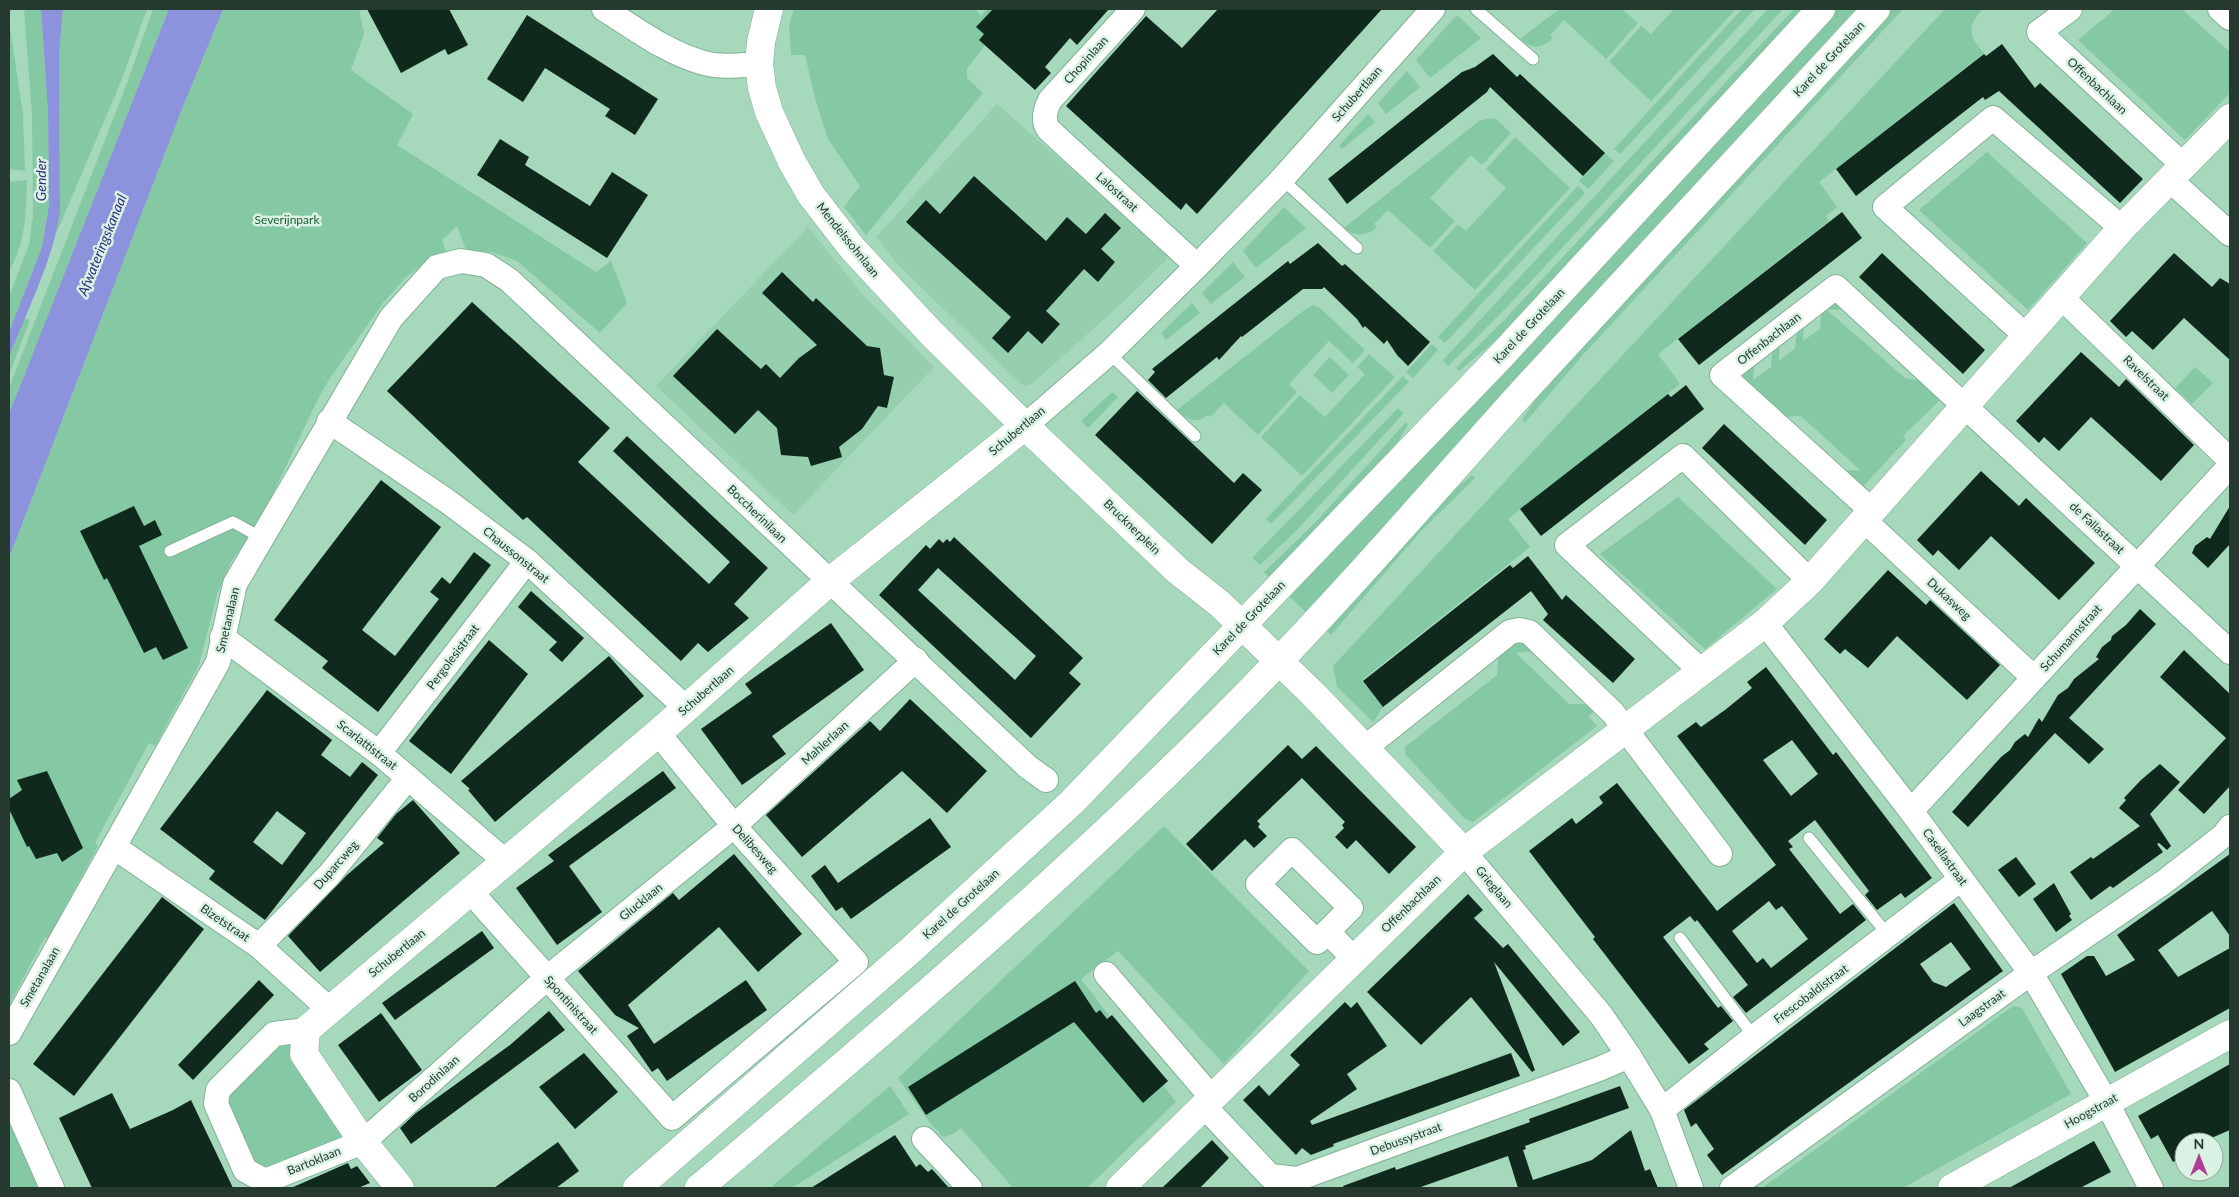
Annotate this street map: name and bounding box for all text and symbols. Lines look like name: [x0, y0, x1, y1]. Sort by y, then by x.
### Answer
street label: Karel de Grotelaan: [1790, 18, 1868, 100]
street label: Chopinlaan: [1060, 33, 1111, 87]
street label: Offenbachlaan: [2064, 54, 2131, 117]
street label: Schubertlaan: [1328, 63, 1385, 125]
water label: Gender: [32, 159, 49, 201]
street label: Lalostraat: [1093, 169, 1142, 215]
water label: Afwateringskanaal: [73, 192, 130, 299]
street label: Mendelssohnlaan: [814, 199, 883, 280]
park label: Severijnpark: [254, 212, 320, 227]
street label: Karel de Grotelaan: [1490, 285, 1568, 367]
street label: Offenbachlaan: [1734, 309, 1804, 368]
street label: Ravelstraat: [2120, 352, 2173, 404]
street label: Schubertlaan: [986, 403, 1048, 458]
street label: Boccherinilaan: [724, 481, 790, 546]
street label: Brucknerplein: [1101, 496, 1164, 558]
street label: de Fallastraat: [2067, 498, 2128, 557]
street label: Chaussonstraat: [480, 523, 553, 586]
street label: Dukasweg: [1924, 574, 1975, 623]
street label: Karel de Grotelaan: [1209, 577, 1288, 658]
street label: Smetanalaan: [213, 586, 242, 654]
street label: Schumannstraat: [2037, 601, 2105, 674]
street label: Pergolesistraat: [423, 621, 482, 692]
street label: Schubertlaan: [675, 662, 737, 719]
street label: Scarlattistraat: [334, 716, 401, 773]
street label: Mahlerlaan: [798, 717, 851, 768]
street label: Delibesweg: [729, 821, 781, 876]
street label: Casellastraat: [1920, 825, 1972, 889]
street label: Duparcweg: [310, 837, 361, 892]
street label: Grieglaan: [1473, 863, 1516, 911]
street label: Karel de Grotelaan: [919, 865, 1002, 942]
street label: Offenbachlaan: [1378, 872, 1444, 936]
street label: Glucklaan: [616, 880, 665, 924]
street label: Bizetstraat: [198, 901, 253, 945]
street label: Schubertlaan: [365, 925, 428, 980]
street label: Smetanalaan: [16, 944, 63, 1009]
street label: Frescobaldistraat: [1770, 960, 1851, 1026]
street label: Spontinistraat: [541, 972, 602, 1037]
street label: Laagstraat: [1955, 985, 2009, 1030]
street label: Borodinlaan: [405, 1052, 462, 1105]
street label: Hoogstraat: [2061, 1089, 2121, 1131]
street label: Debussystraat: [1368, 1118, 1444, 1158]
north arrow: [2174, 1132, 2224, 1182]
text: N: [2194, 1135, 2204, 1152]
street label: Bartoklaan: [285, 1143, 343, 1178]

